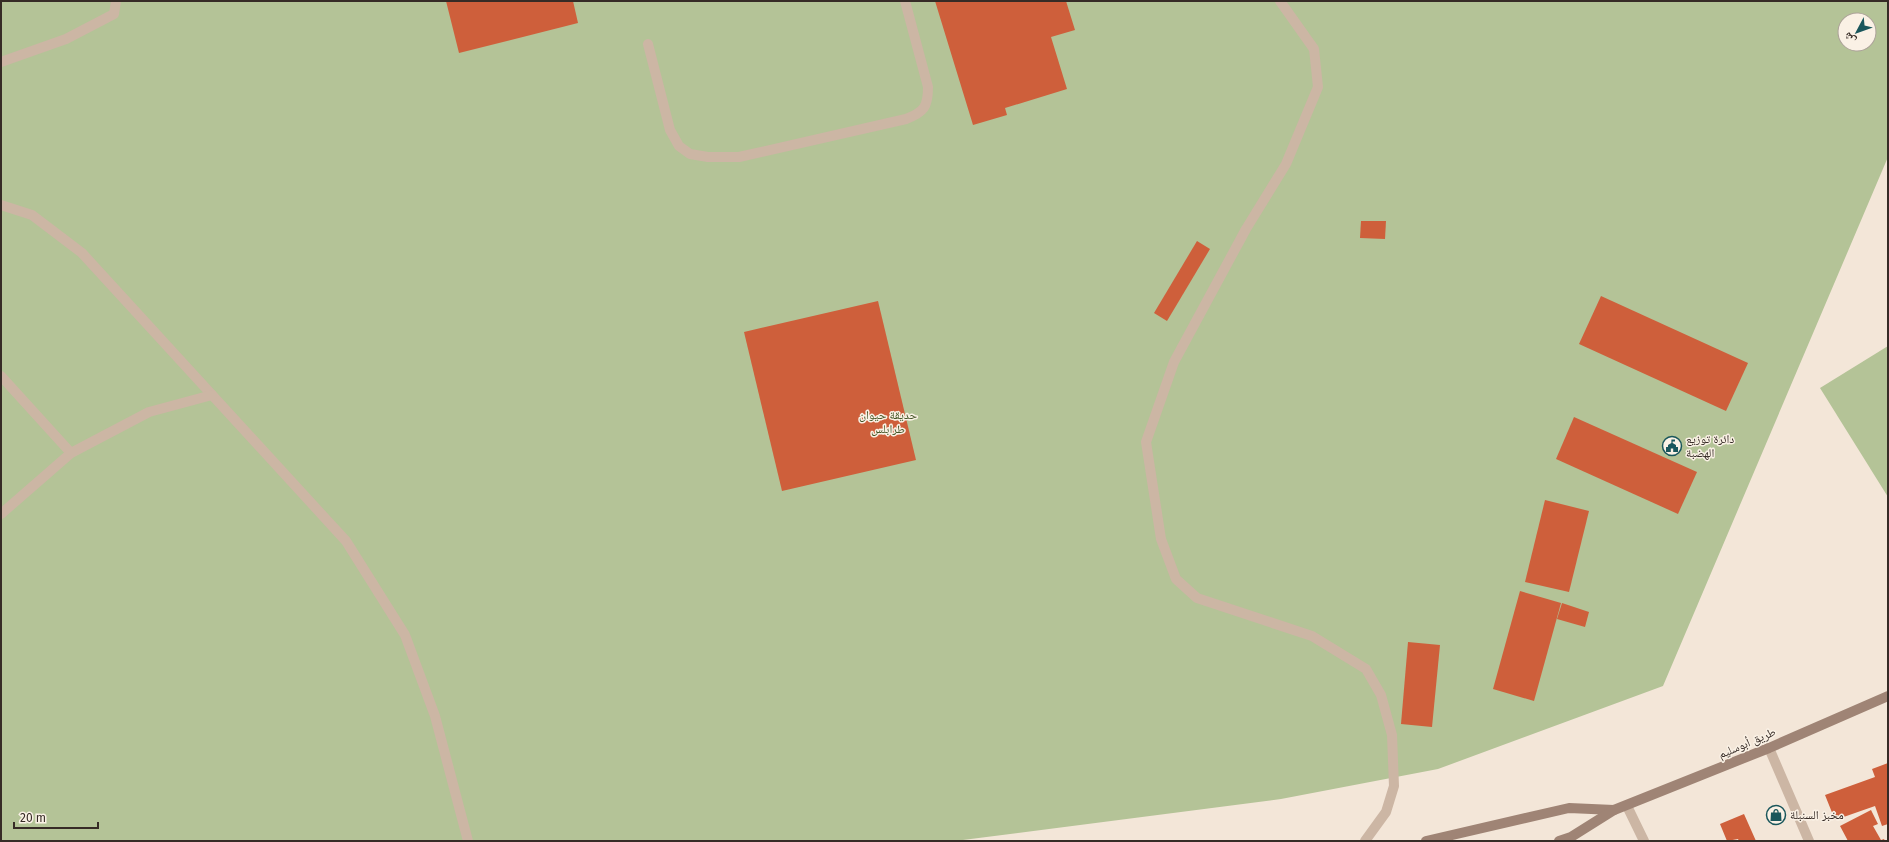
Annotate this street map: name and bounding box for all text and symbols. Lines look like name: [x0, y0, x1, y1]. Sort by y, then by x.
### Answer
north arrow: [1837, 12, 1877, 52]
text: ش: [1841, 29, 1859, 47]
park label: حديقة حيوان طرابلس: [859, 408, 917, 436]
place label: دائرة توزيع الهضبة: [1686, 432, 1734, 460]
public building icon: دائرة توزيع الهضبة: [1661, 435, 1683, 457]
street label: طريق أبوسليم: [1716, 725, 1778, 762]
scale bar: [14, 804, 98, 830]
shop icon: مخبز السنبلة: [1765, 804, 1787, 826]
place label: مخبز السنبلة: [1790, 808, 1844, 822]
text: 20 m: [20, 811, 46, 825]

